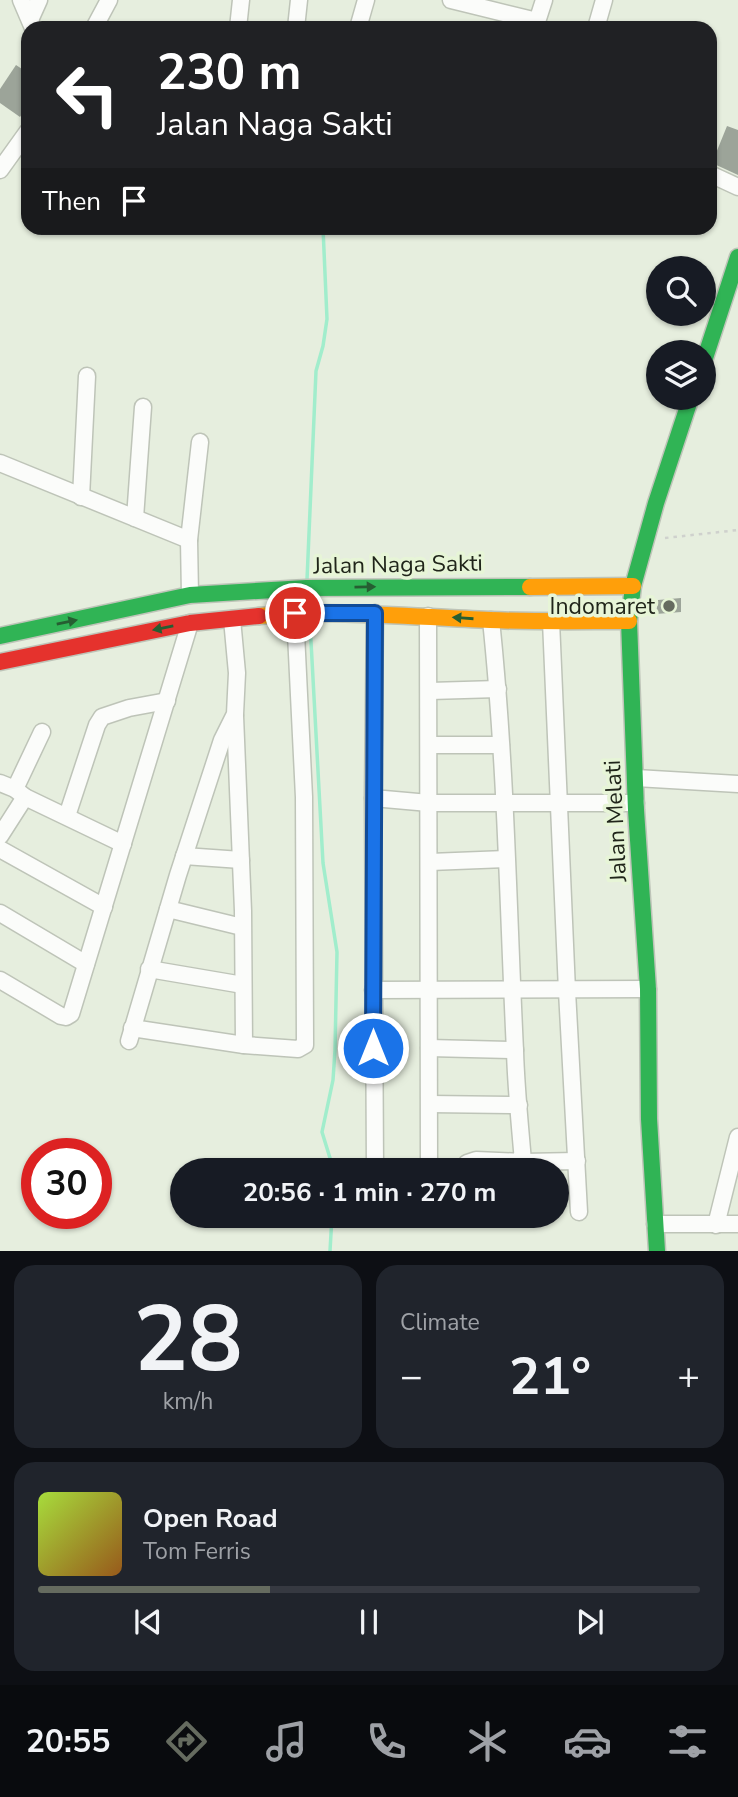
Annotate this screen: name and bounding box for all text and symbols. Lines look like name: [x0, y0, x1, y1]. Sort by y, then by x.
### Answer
text: 230 m: [157, 39, 301, 106]
icon: left: [42, 49, 133, 140]
text: Jalan Naga Sakti: [157, 103, 393, 146]
icon: arrive: [115, 182, 153, 220]
text: Then: [42, 184, 101, 219]
map controls: [646, 256, 716, 410]
button: search: [646, 256, 716, 326]
button: layers: [646, 340, 716, 410]
street label: Jalan Naga Sakti: [312, 548, 483, 581]
one-way arrow: [354, 581, 376, 593]
pin: [265, 583, 325, 643]
place label: Indomaret: [550, 591, 656, 622]
icon: arrive: [276, 594, 314, 632]
marker: Indomaret: [661, 598, 677, 614]
one-way arrow: [452, 612, 474, 623]
one-way arrow: [56, 617, 78, 628]
one-way arrow: [152, 623, 174, 634]
street label: Jalan Melati: [597, 759, 634, 884]
position arrow: [336, 1011, 410, 1085]
speed limit sign: 30: [21, 1138, 112, 1229]
text: 20:56 · 1 min · 270 m: [243, 1175, 496, 1210]
text: 28: [133, 1278, 243, 1402]
text: Climate: [400, 1307, 480, 1338]
text: 21°: [509, 1341, 591, 1412]
text: −: [400, 1351, 423, 1402]
text: +: [677, 1351, 700, 1402]
text: km/h: [163, 1386, 213, 1417]
text: Open Road: [143, 1501, 278, 1536]
text: Tom Ferris: [143, 1536, 251, 1567]
icon: previous: [129, 1603, 167, 1641]
icon: pause: [350, 1603, 388, 1641]
icon: next: [571, 1603, 609, 1641]
icon: directions: [162, 1717, 211, 1766]
icon: music: [262, 1717, 311, 1766]
icon: phone: [362, 1717, 411, 1766]
icon: climate: [463, 1717, 512, 1766]
icon: car: [563, 1717, 612, 1766]
icon: filters: [663, 1717, 712, 1766]
text: 20:55: [26, 1720, 110, 1763]

